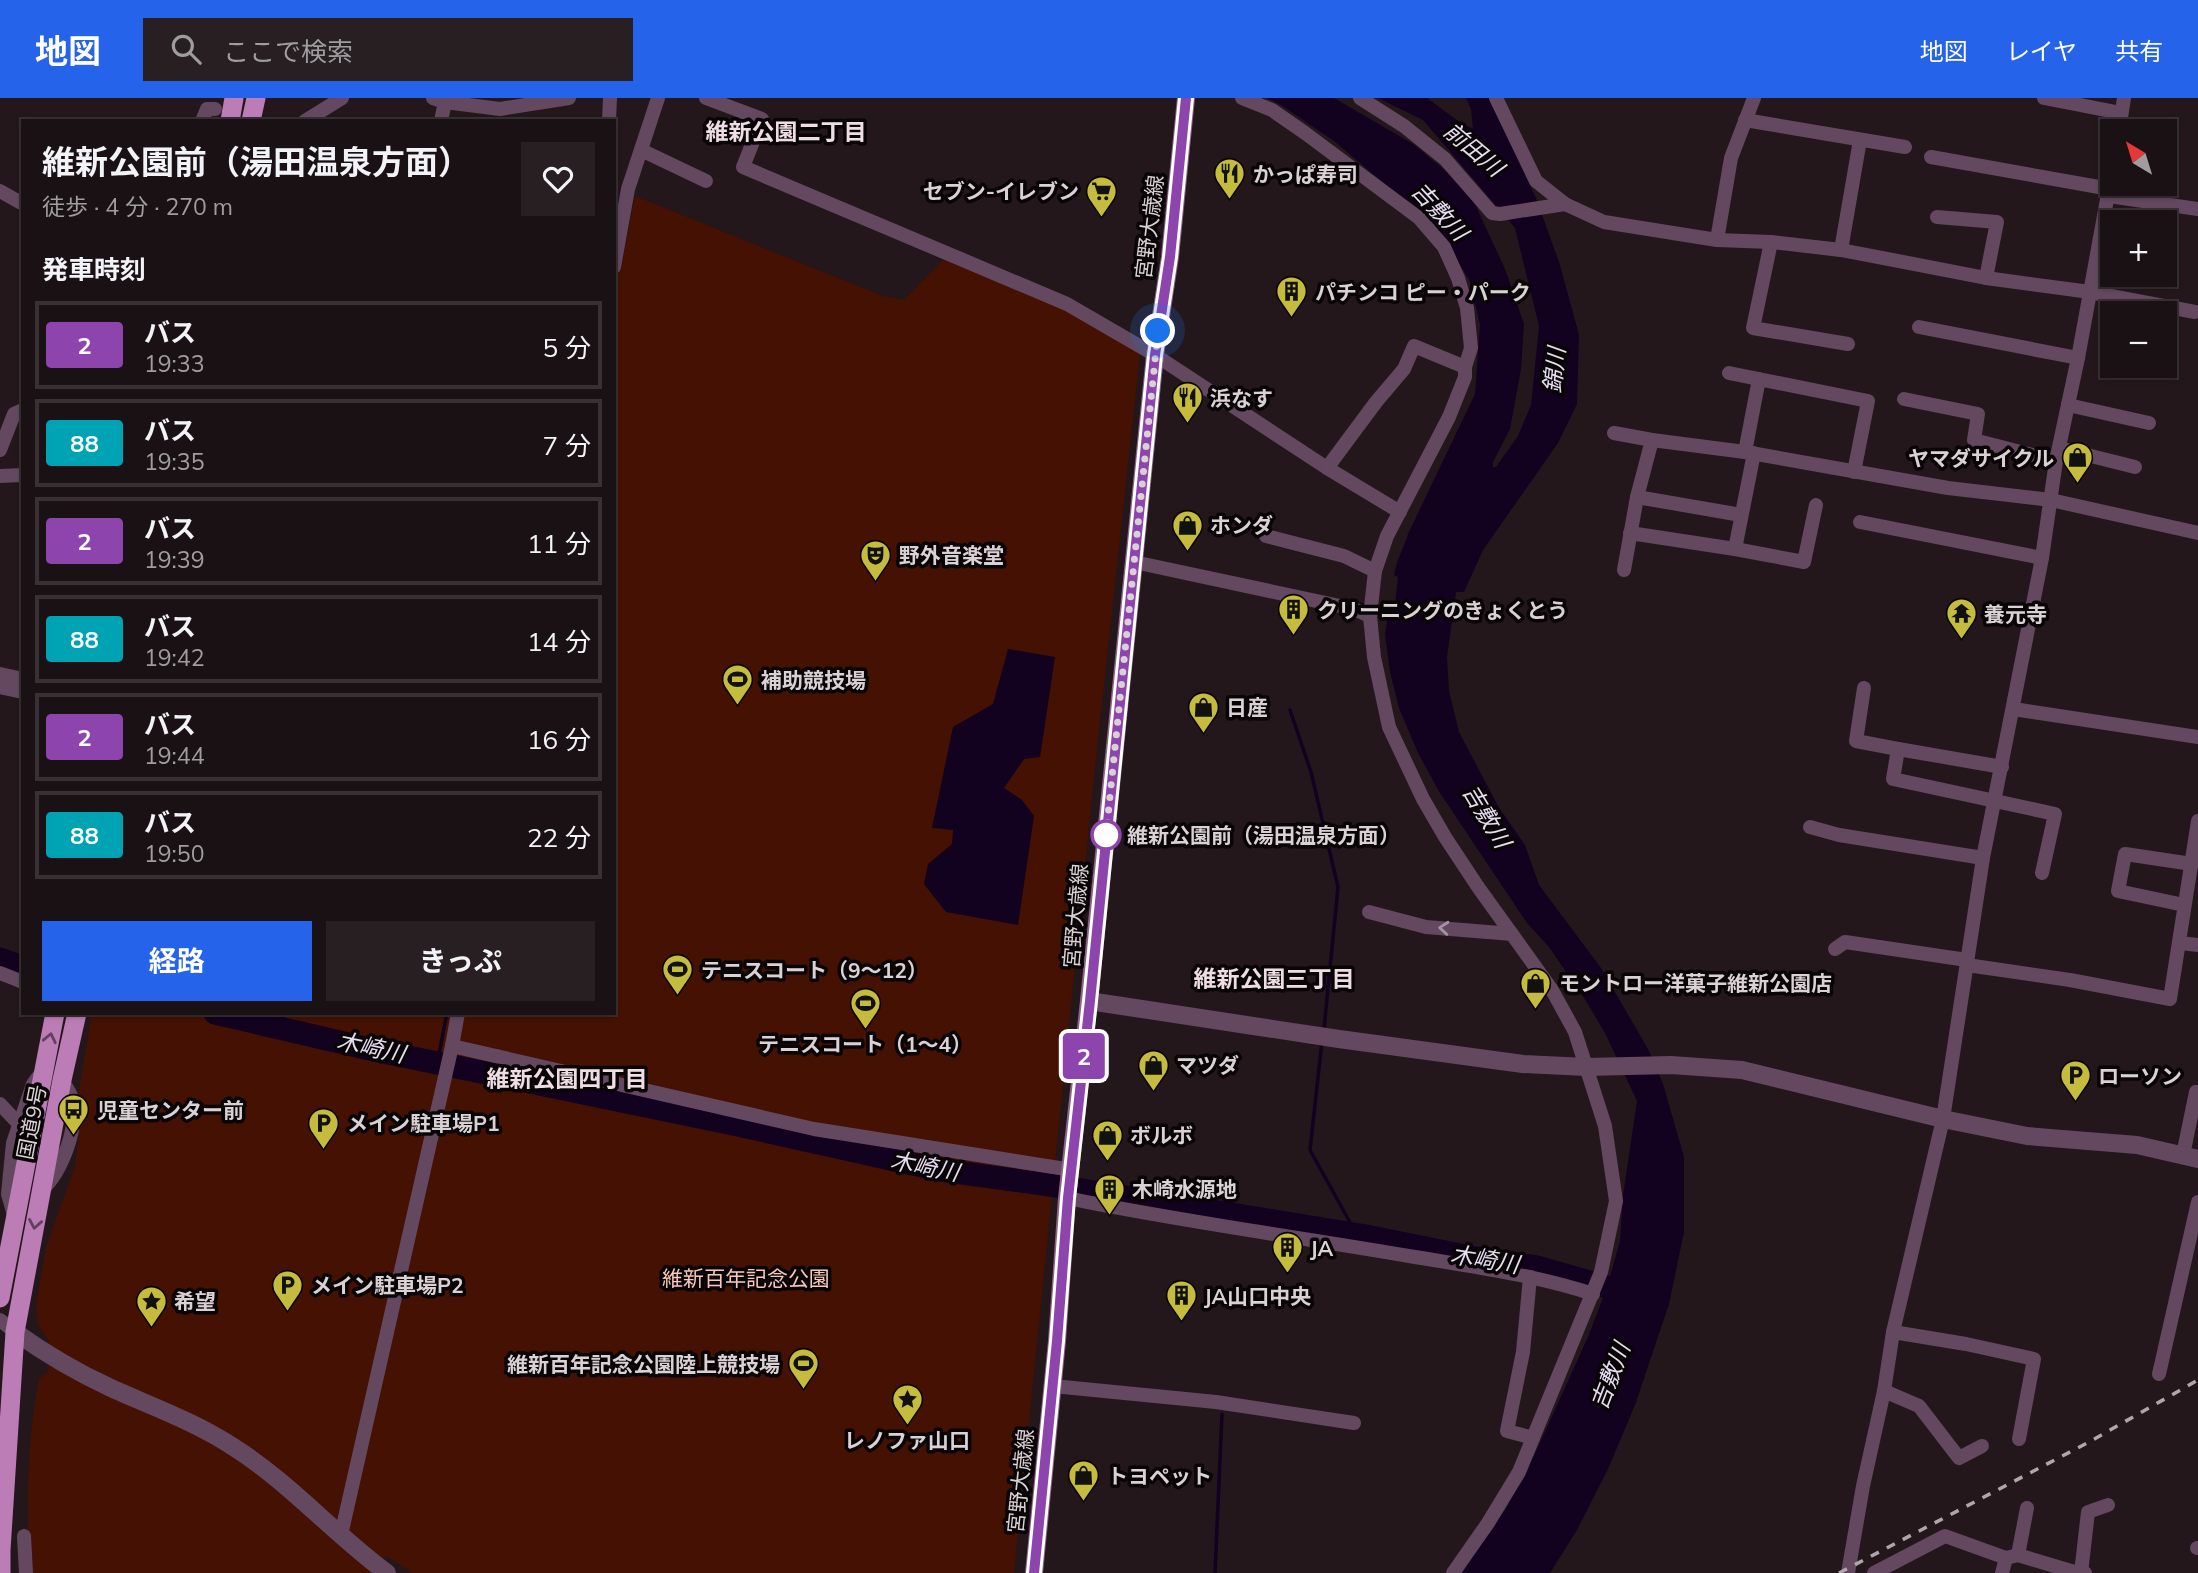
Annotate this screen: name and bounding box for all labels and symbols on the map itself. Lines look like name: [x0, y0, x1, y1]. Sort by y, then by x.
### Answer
water label: 前田川: [1438, 116, 1512, 184]
district label: 維新公園二丁目: [706, 117, 867, 146]
north arrow: [2100, 119, 2177, 196]
restaurant icon: かっぱ寿司: [1213, 157, 1247, 201]
place label: かっぱ寿司: [1253, 161, 1358, 187]
street label: 宮野大歳線: [1130, 173, 1168, 281]
supermarket icon: セブン-イレブン: [1085, 174, 1119, 218]
water label: 吉敷川: [1406, 176, 1476, 248]
place label: セブン-イレブン: [923, 178, 1079, 204]
building icon: パチンコ ピー・パーク: [1275, 275, 1309, 319]
place label: パチンコ ピー・パーク: [1315, 279, 1531, 305]
your location: [1140, 313, 1175, 348]
water label: 錦川: [1537, 343, 1571, 394]
restaurant icon: 浜なす: [1170, 381, 1204, 425]
place label: 浜なす: [1210, 385, 1273, 411]
shop icon: ヤマダサイクル: [2060, 441, 2094, 485]
place label: ヤマダサイクル: [1908, 445, 2054, 471]
shop icon: ホンダ: [1170, 508, 1204, 552]
place label: ホンダ: [1210, 512, 1273, 538]
theatre icon: 野外音楽堂: [859, 538, 893, 582]
place label: 野外音楽堂: [899, 542, 1004, 568]
building icon: クリーニングのきょくとう: [1277, 593, 1311, 637]
place label: クリーニングのきょくとう: [1317, 597, 1568, 623]
temple icon: 養元寺: [1944, 597, 1978, 641]
place label: 養元寺: [1984, 601, 2047, 627]
sports icon: 補助競技場: [721, 663, 755, 707]
place label: 補助競技場: [761, 667, 866, 693]
shop icon: 日産: [1186, 690, 1220, 734]
place label: 日産: [1226, 694, 1268, 720]
water label: 吉敷川: [1457, 779, 1519, 856]
marker: 維新公園前（湯田温泉方面）: [1091, 820, 1121, 850]
place label: 維新公園前（湯田温泉方面）: [1127, 822, 1400, 848]
street label: 宮野大歳線: [1057, 863, 1093, 969]
one-way arrow: [1438, 921, 1449, 936]
sports icon: テニスコート（9～12）: [661, 953, 695, 997]
place label: テニスコート（9～12）: [701, 957, 928, 983]
district label: 維新公園三丁目: [1194, 964, 1355, 993]
shop icon: モントロー洋菓子維新公園店: [1519, 966, 1553, 1010]
place label: モントロー洋菓子維新公園店: [1559, 970, 1832, 996]
sports icon: テニスコート（1～4）: [848, 987, 882, 1031]
water label: 木崎川: [334, 1026, 411, 1069]
place label: テニスコート（1～4）: [758, 1031, 972, 1057]
one-way arrow: [41, 1032, 56, 1044]
line badge: 2: [1061, 1033, 1107, 1079]
shop icon: マツダ: [1136, 1048, 1170, 1092]
place label: マツダ: [1176, 1052, 1239, 1078]
parking icon: ローソン: [2058, 1059, 2092, 1103]
place label: ローソン: [2098, 1063, 2182, 1089]
district label: 維新公園四丁目: [487, 1064, 648, 1093]
street label: 国道9号: [11, 1082, 51, 1162]
bus stop icon: 児童センター前: [57, 1093, 91, 1137]
place label: 児童センター前: [97, 1097, 244, 1123]
parking icon: メイン駐車場P1: [307, 1106, 341, 1150]
place label: メイン駐車場P1: [347, 1110, 500, 1136]
shop icon: ボルボ: [1090, 1118, 1124, 1162]
place label: ボルボ: [1130, 1122, 1193, 1148]
water label: 木崎川: [888, 1145, 965, 1187]
building icon: 木崎水源地: [1092, 1172, 1126, 1216]
place label: 木崎水源地: [1132, 1176, 1237, 1202]
one-way arrow: [28, 1218, 43, 1230]
building icon: JA: [1270, 1231, 1304, 1275]
place label: JA: [1310, 1235, 1334, 1261]
water label: 木崎川: [1449, 1239, 1524, 1279]
park label: 維新百年記念公園: [662, 1265, 830, 1291]
parking icon: メイン駐車場P2: [271, 1268, 305, 1312]
place label: メイン駐車場P2: [311, 1272, 464, 1298]
building icon: JA山口中央: [1164, 1279, 1198, 1323]
place label: JA山口中央: [1204, 1283, 1311, 1309]
place icon: 希望: [134, 1284, 168, 1328]
place label: 希望: [174, 1288, 216, 1314]
water label: 吉敷川: [1584, 1336, 1637, 1413]
sports icon: 維新百年記念公園陸上競技場: [786, 1347, 820, 1391]
place label: 維新百年記念公園陸上競技場: [507, 1351, 780, 1377]
place icon: レノファ山口: [890, 1383, 924, 1427]
place label: レノファ山口: [844, 1427, 970, 1453]
street label: 宮野大歳線: [1002, 1427, 1038, 1535]
shop icon: トヨペット: [1067, 1459, 1101, 1503]
place label: トヨペット: [1107, 1463, 1212, 1489]

